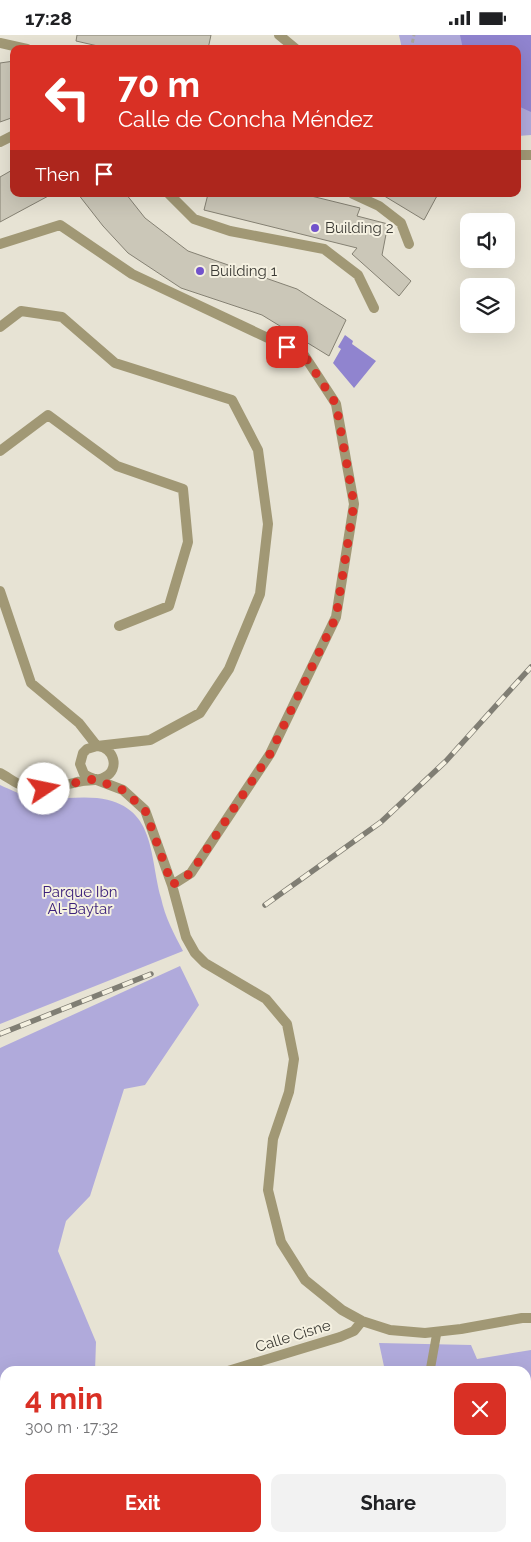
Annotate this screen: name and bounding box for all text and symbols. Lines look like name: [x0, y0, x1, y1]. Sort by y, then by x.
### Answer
text: 17:28: [25, 7, 72, 29]
text: 70 m: [118, 64, 200, 105]
icon: left: [35, 65, 100, 130]
text: Calle de Concha Méndez: [118, 106, 373, 132]
icon: arrive: [90, 160, 118, 188]
text: Then: [35, 163, 80, 185]
map controls: [460, 213, 515, 333]
button: sound: [460, 213, 515, 268]
place label: Building 2: [325, 219, 394, 237]
marker: Building 2: [309, 222, 321, 234]
place label: Building 1: [210, 262, 278, 280]
marker: Building 1: [194, 265, 206, 277]
button: layers: [460, 278, 515, 333]
pin: [266, 326, 308, 368]
icon: arrive: [273, 333, 301, 361]
position arrow: [17, 762, 69, 814]
park label: Parque Ibn Al-Baytar: [43, 883, 118, 918]
street label: Calle Cisne: [253, 1316, 333, 1356]
text: 4 min: [25, 1381, 103, 1416]
button: close: [454, 1383, 506, 1435]
text: 300 m · 17:32: [25, 1418, 118, 1437]
button: Exit: [25, 1474, 261, 1532]
button: Share: [271, 1474, 506, 1532]

